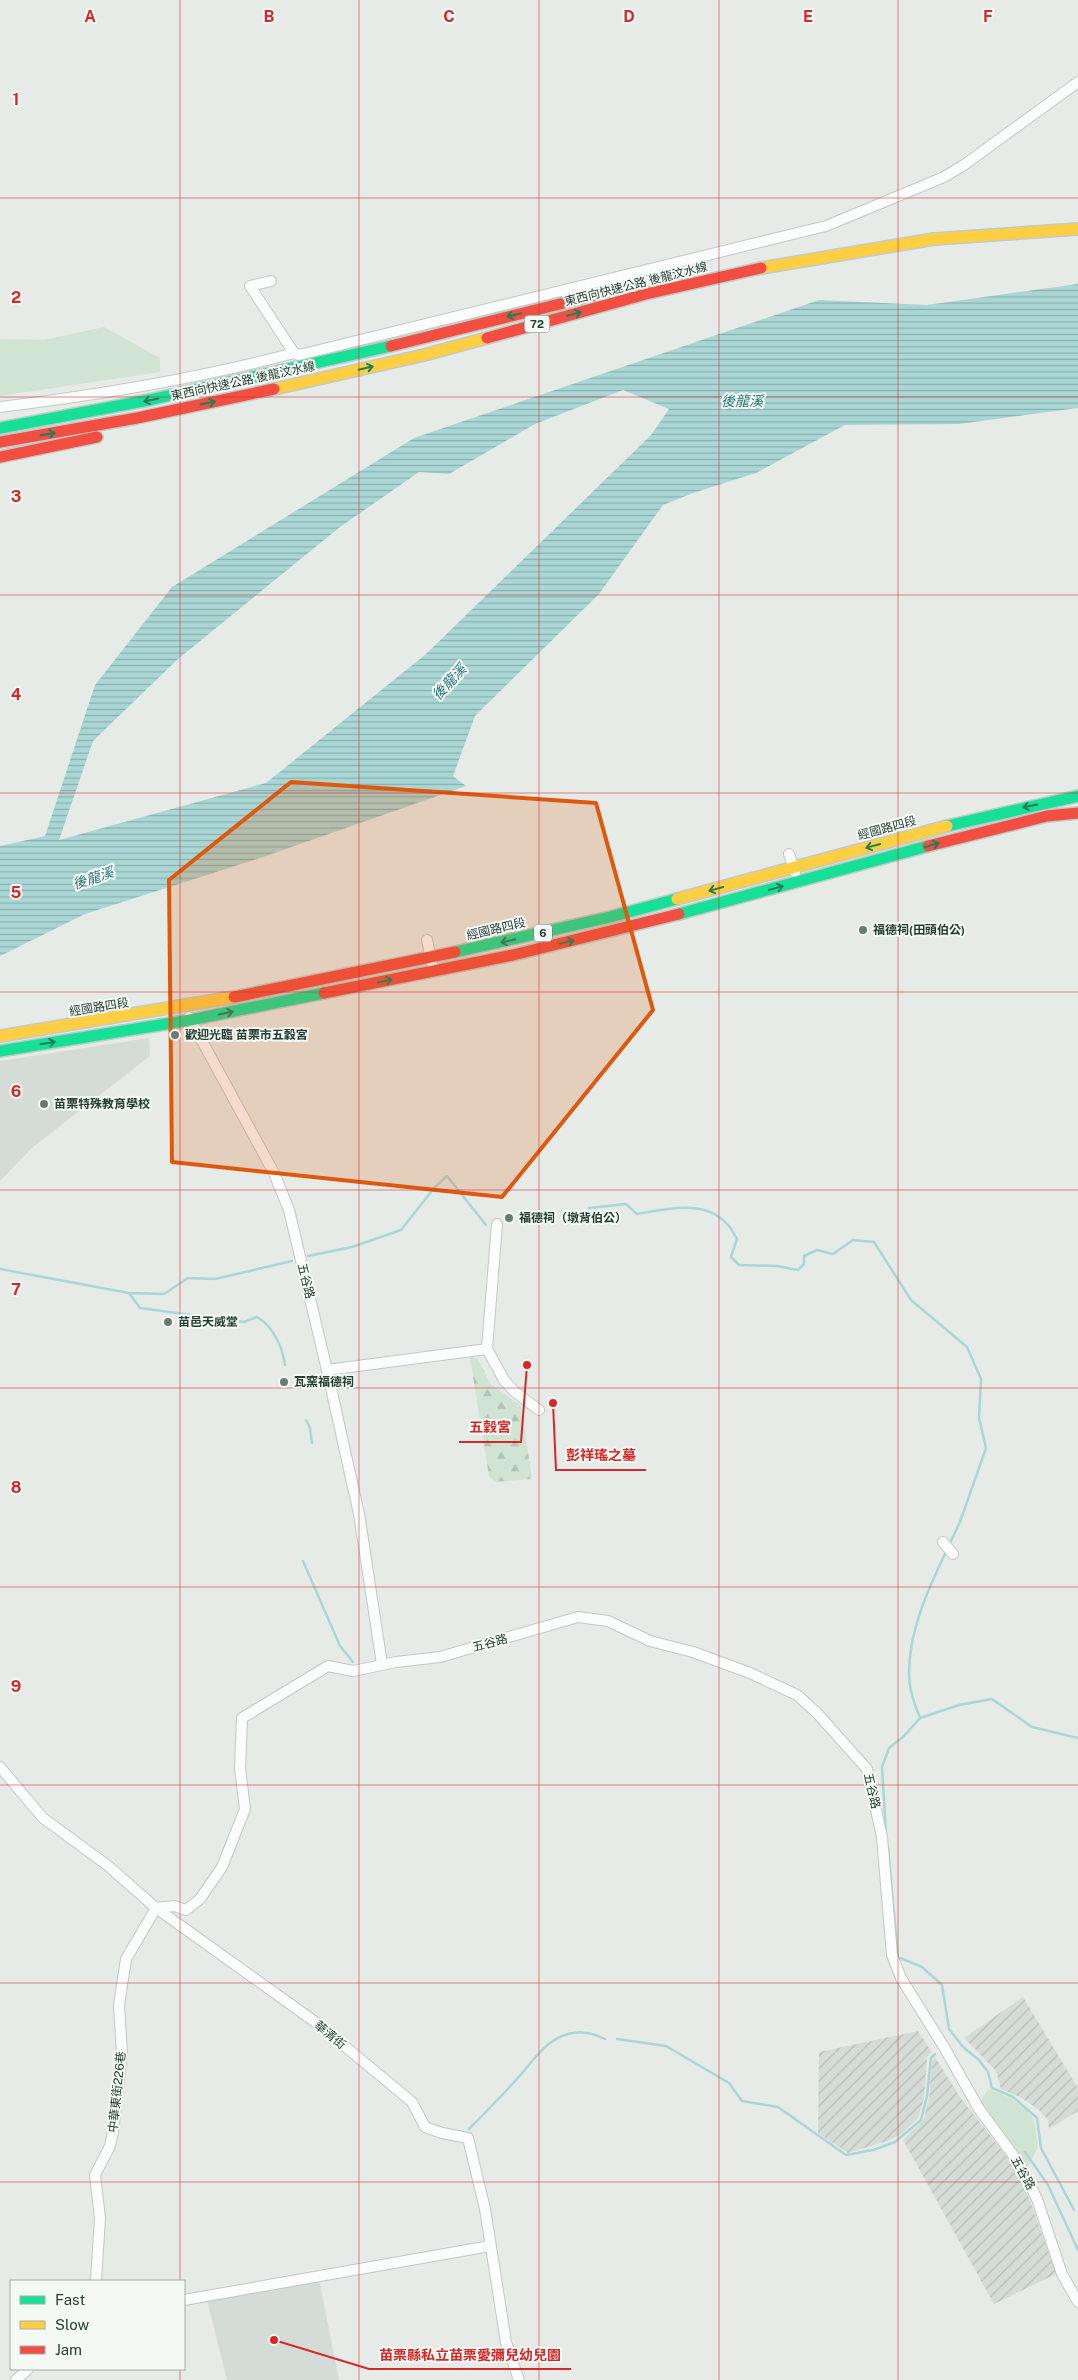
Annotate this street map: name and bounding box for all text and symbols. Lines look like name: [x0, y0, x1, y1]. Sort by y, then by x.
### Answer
text: A: [84, 7, 96, 26]
text: B: [264, 7, 275, 26]
text: C: [443, 7, 455, 26]
text: D: [623, 7, 635, 26]
text: E: [803, 7, 813, 26]
text: F: [983, 7, 993, 26]
text: 1: [13, 90, 19, 109]
street label: 東西向快速公路 後龍汶水線: [563, 259, 709, 309]
text: 2: [11, 288, 21, 307]
one-way arrow: [566, 309, 582, 318]
one-way arrow: [507, 311, 523, 320]
road number: 72: [524, 316, 550, 332]
street label: 東西向快速公路 後龍汶水線: [170, 359, 316, 403]
one-way arrow: [358, 363, 374, 372]
water label: 後龍溪: [721, 393, 765, 409]
one-way arrow: [144, 396, 160, 406]
one-way arrow: [199, 398, 215, 407]
one-way arrow: [40, 428, 56, 438]
text: 3: [11, 487, 21, 506]
water label: 後龍溪: [429, 660, 471, 703]
text: 4: [11, 685, 22, 704]
one-way arrow: [1023, 802, 1039, 811]
street label: 經國路四段: [856, 813, 918, 843]
one-way arrow: [924, 840, 940, 849]
one-way arrow: [865, 842, 881, 851]
water label: 後龍溪: [71, 863, 117, 892]
text: 5: [11, 883, 22, 902]
one-way arrow: [767, 883, 783, 892]
one-way arrow: [709, 884, 725, 894]
street label: 經國路四段: [465, 915, 527, 943]
place label: 福德祠(田頭伯公): [873, 923, 965, 937]
road number: 6: [534, 924, 552, 941]
marker: 福德祠(田頭伯公): [857, 924, 869, 936]
one-way arrow: [500, 937, 516, 946]
one-way arrow: [559, 937, 575, 946]
one-way arrow: [376, 976, 392, 986]
street label: 經國路四段: [68, 995, 130, 1019]
one-way arrow: [217, 1008, 233, 1017]
place label: 歡迎光臨 苗栗市五穀宮: [185, 1028, 308, 1042]
marker: 歡迎光臨 苗栗市五穀宮: [169, 1029, 181, 1041]
one-way arrow: [40, 1038, 56, 1048]
text: 6: [11, 1082, 21, 1101]
place label: 苗栗特殊教育學校: [54, 1097, 150, 1111]
marker: 苗栗特殊教育學校: [38, 1098, 50, 1110]
place label: 福德祠（墩背伯公）: [519, 1211, 627, 1225]
marker: 福德祠（墩背伯公）: [503, 1212, 515, 1224]
street label: 五谷路: [295, 1262, 317, 1300]
text: 7: [11, 1280, 21, 1299]
place label: 苗邑天威堂: [178, 1315, 238, 1329]
marker: 苗邑天威堂: [162, 1316, 174, 1328]
place label: 瓦窯福德祠: [294, 1375, 354, 1389]
marker: 瓦窯福德祠: [278, 1376, 290, 1388]
callout: 五穀宮: [459, 1413, 521, 1442]
text: 五穀宮: [469, 1419, 511, 1435]
callout: 彭祥瑤之墓: [556, 1441, 646, 1470]
text: 彭祥瑤之墓: [566, 1447, 636, 1463]
text: 8: [11, 1478, 22, 1497]
street label: 五谷路: [471, 1632, 509, 1654]
text: 9: [11, 1677, 21, 1696]
street label: 五谷路: [861, 1772, 883, 1810]
street label: 華清街: [312, 2018, 348, 2052]
street label: 中華東街226巷: [106, 2051, 128, 2133]
street label: 五谷路: [1008, 2154, 1038, 2192]
legend: [10, 2280, 185, 2370]
text: Fast: [55, 2291, 85, 2308]
text: Slow: [55, 2316, 90, 2333]
callout: 苗栗縣私立苗栗愛彌兒幼兒園: [369, 2340, 571, 2369]
text: Jam: [55, 2341, 82, 2358]
text: 苗栗縣私立苗栗愛彌兒幼兒園: [379, 2347, 561, 2363]

